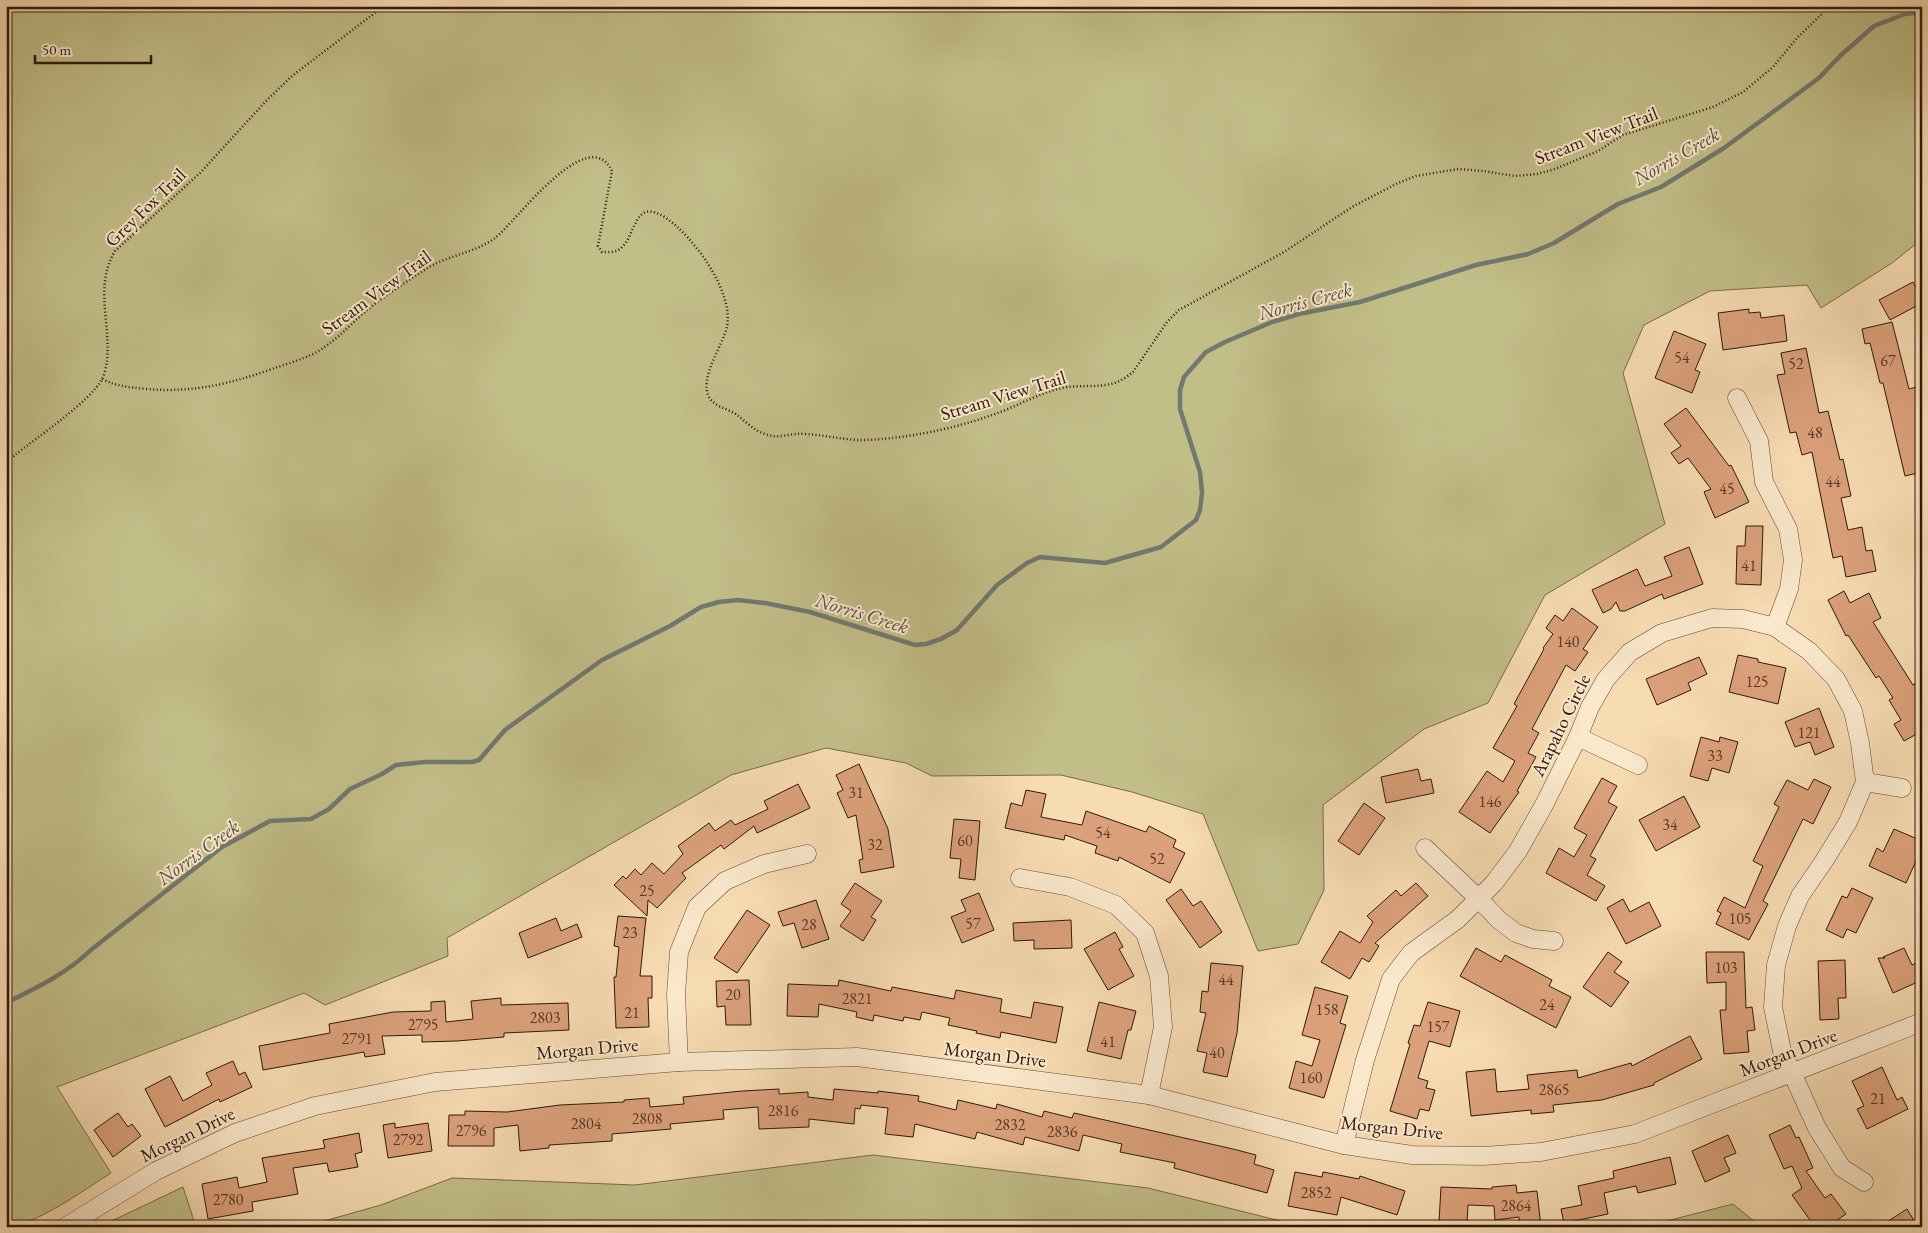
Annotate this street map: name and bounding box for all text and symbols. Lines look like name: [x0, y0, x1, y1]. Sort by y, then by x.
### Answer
scale bar: [35, 32, 151, 64]
text: 50 m: [42, 40, 71, 59]
street label: Stream View Trail: [1531, 100, 1662, 170]
water label: Norris Creek: [1627, 121, 1724, 192]
street label: Grey Fox Trail: [99, 162, 192, 252]
street label: Stream View Trail: [316, 244, 437, 341]
water label: Norris Creek: [1254, 276, 1355, 326]
house number: 54: [1674, 347, 1690, 368]
house number: 67: [1880, 350, 1896, 371]
house number: 52: [1788, 353, 1804, 374]
street label: Stream View Trail: [937, 364, 1069, 426]
house number: 48: [1807, 422, 1823, 443]
house number: 44: [1825, 471, 1841, 492]
house number: 45: [1719, 478, 1735, 499]
house number: 41: [1741, 555, 1757, 576]
water label: Norris Creek: [811, 586, 912, 639]
house number: 140: [1556, 631, 1580, 652]
street label: Arapaho Circle: [1524, 670, 1596, 782]
house number: 125: [1745, 671, 1769, 692]
house number: 121: [1797, 722, 1821, 743]
house number: 33: [1707, 745, 1723, 766]
house number: 31: [848, 782, 864, 803]
house number: 146: [1478, 791, 1502, 812]
water label: Norris Creek: [151, 813, 244, 891]
house number: 34: [1662, 814, 1678, 835]
house number: 54: [1095, 822, 1111, 843]
house number: 60: [957, 830, 973, 851]
house number: 32: [867, 834, 883, 855]
house number: 52: [1149, 848, 1165, 869]
house number: 25: [639, 880, 655, 901]
house number: 105: [1728, 908, 1752, 929]
house number: 57: [965, 913, 981, 934]
house number: 28: [801, 914, 817, 935]
house number: 23: [622, 922, 638, 943]
house number: 103: [1714, 957, 1738, 978]
house number: 44: [1218, 969, 1234, 990]
house number: 20: [725, 984, 741, 1005]
house number: 2821: [842, 988, 872, 1009]
house number: 24: [1539, 994, 1555, 1015]
house number: 158: [1315, 999, 1339, 1020]
house number: 21: [624, 1002, 640, 1023]
house number: 2803: [530, 1007, 561, 1028]
house number: 2795: [408, 1014, 438, 1035]
house number: 157: [1426, 1016, 1450, 1037]
street label: Morgan Drive: [1736, 1022, 1841, 1083]
house number: 2791: [342, 1028, 372, 1049]
house number: 41: [1100, 1031, 1116, 1052]
street label: Morgan Drive: [535, 1032, 639, 1065]
street label: Morgan Drive: [942, 1036, 1047, 1073]
house number: 40: [1209, 1042, 1225, 1063]
house number: 160: [1299, 1067, 1323, 1088]
house number: 2865: [1539, 1079, 1569, 1100]
house number: 21: [1870, 1088, 1886, 1109]
house number: 2816: [768, 1100, 799, 1121]
street label: Morgan Drive: [136, 1101, 239, 1168]
house number: 2808: [632, 1108, 663, 1129]
street label: Morgan Drive: [1340, 1110, 1444, 1145]
house number: 2804: [571, 1113, 602, 1134]
house number: 2832: [995, 1114, 1026, 1135]
house number: 2796: [456, 1120, 487, 1141]
house number: 2836: [1047, 1121, 1078, 1142]
house number: 2792: [393, 1129, 424, 1150]
house number: 2852: [1301, 1182, 1332, 1203]
house number: 2780: [213, 1189, 244, 1210]
house number: 2864: [1501, 1195, 1532, 1216]

